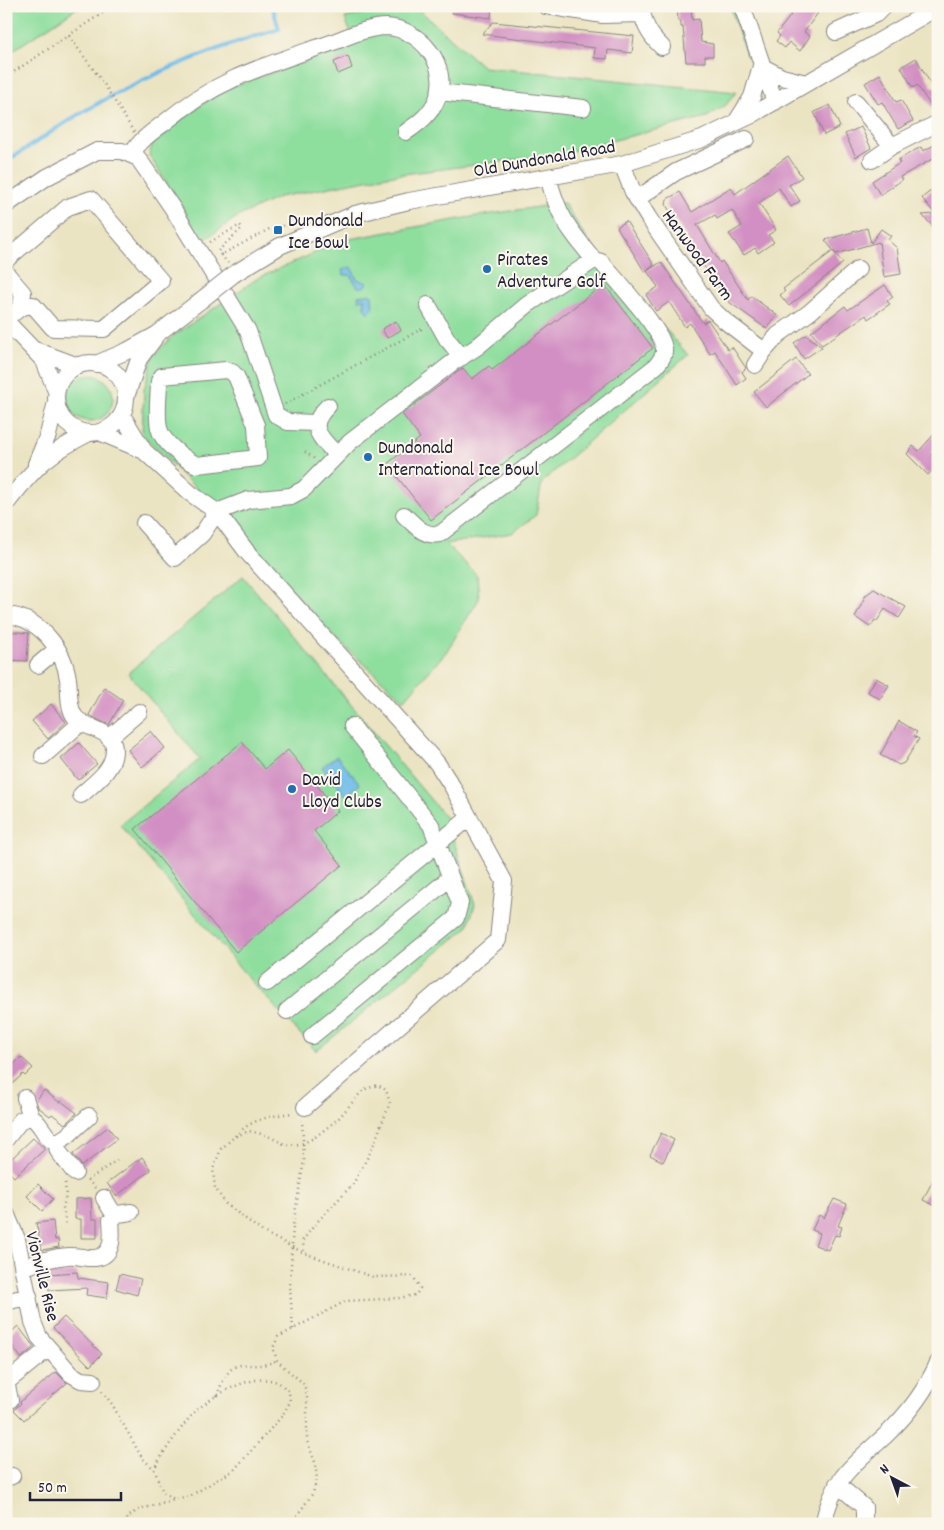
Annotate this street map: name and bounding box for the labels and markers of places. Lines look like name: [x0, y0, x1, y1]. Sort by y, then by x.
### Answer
place label: Dundonald Ice Bowl: [288, 209, 363, 258]
marker: Dundonald Ice Bowl: [272, 224, 284, 236]
place label: Pirates Adventure Golf: [497, 248, 607, 297]
marker: Pirates Adventure Golf: [481, 263, 493, 275]
place label: Dundonald International Ice Bowl: [378, 436, 539, 485]
marker: Dundonald International Ice Bowl: [362, 451, 374, 463]
place label: David Lloyd Clubs: [302, 768, 382, 817]
marker: David Lloyd Clubs: [286, 783, 298, 795]

